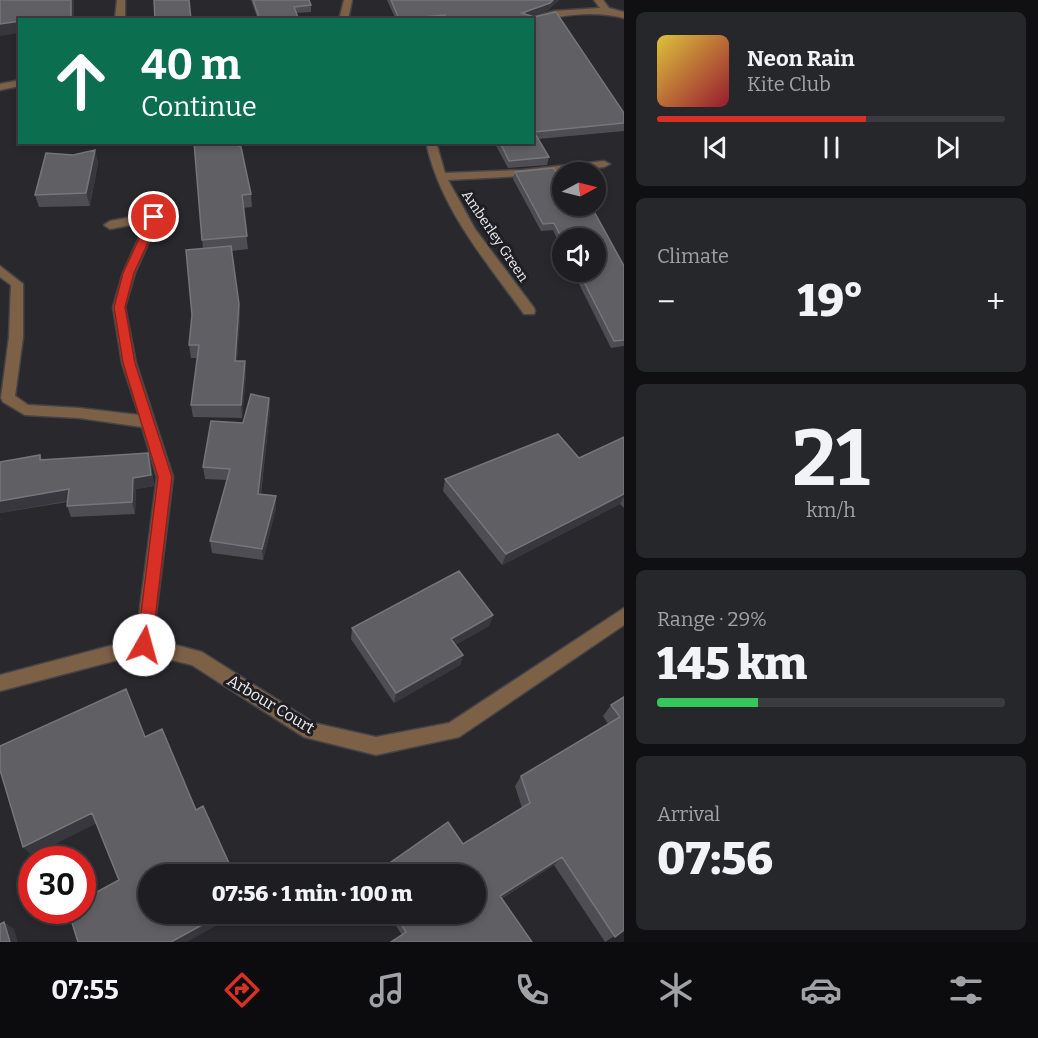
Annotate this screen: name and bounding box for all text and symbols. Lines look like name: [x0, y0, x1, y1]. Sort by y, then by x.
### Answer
text: 40 m: [141, 40, 241, 90]
icon: ahead: [42, 42, 120, 120]
text: Neon Rain: [747, 45, 855, 72]
text: Kite Club: [747, 72, 831, 96]
text: Continue: [141, 91, 257, 123]
icon: previous: [699, 131, 732, 164]
icon: pause: [815, 131, 848, 164]
icon: next: [931, 131, 964, 164]
north arrow: [552, 162, 606, 216]
map controls: [552, 162, 606, 282]
street label: Amberley Green: [458, 187, 532, 285]
pin: [128, 191, 179, 242]
icon: arrive: [137, 200, 170, 233]
button: sound: [552, 228, 606, 282]
text: Climate: [657, 244, 729, 268]
text: 19°: [798, 274, 864, 328]
text: −: [657, 282, 675, 322]
text: +: [986, 282, 1005, 322]
text: 21: [792, 412, 870, 506]
text: km/h: [806, 498, 856, 522]
text: Range · 29%: [657, 607, 767, 631]
position arrow: [112, 613, 176, 677]
text: 145 km: [657, 637, 807, 691]
street label: Arbour Court: [224, 671, 318, 738]
text: Arrival: [657, 802, 720, 826]
text: 07:56: [657, 832, 773, 886]
speed limit sign: 30: [18, 846, 96, 924]
text: 07:56 · 1 min · 100 m: [212, 880, 412, 907]
icon: directions: [221, 969, 263, 1011]
icon: music: [366, 969, 408, 1011]
icon: phone: [511, 969, 553, 1011]
icon: climate: [655, 969, 697, 1011]
icon: car: [800, 969, 842, 1011]
icon: filters: [945, 969, 987, 1011]
text: 07:55: [51, 974, 119, 1006]

